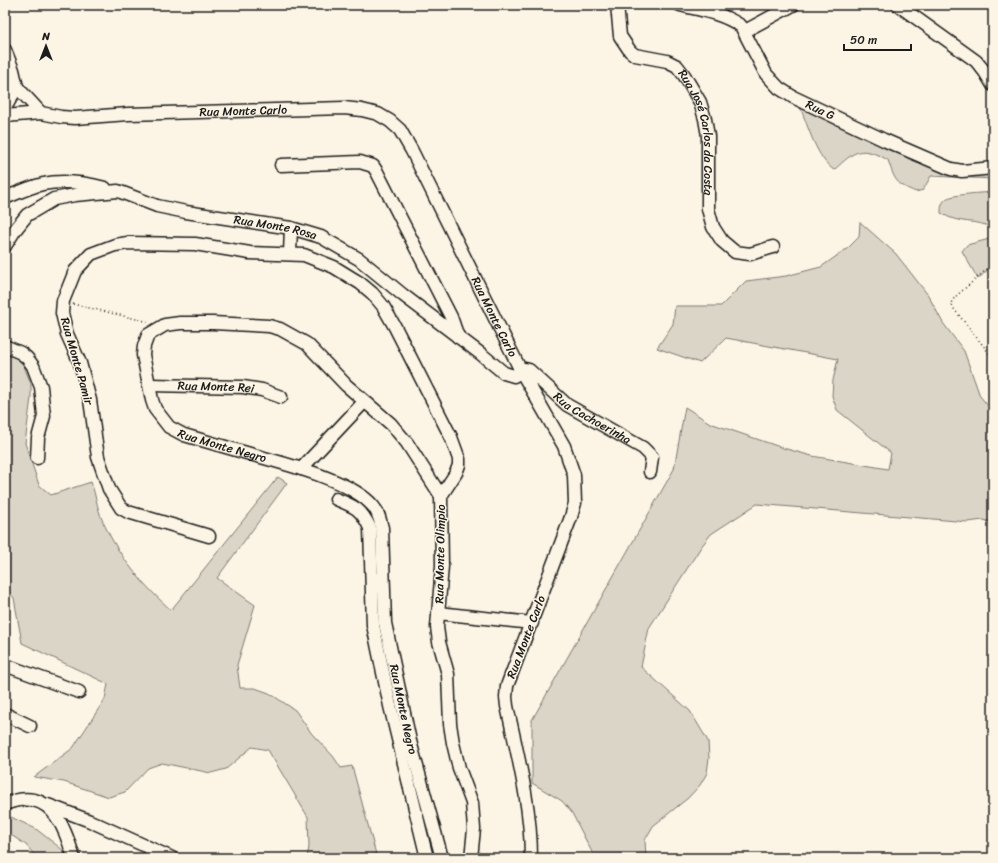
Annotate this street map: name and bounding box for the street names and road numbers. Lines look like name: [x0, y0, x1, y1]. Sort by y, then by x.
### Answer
street label: Rua José Carlos da Costa: [672, 64, 719, 196]
street label: Rua G: [802, 93, 839, 126]
street label: Rua Monte Carlo: [199, 99, 287, 123]
street label: Rua Monte Rosa: [232, 208, 320, 246]
street label: Rua Monte Carlo: [465, 273, 523, 361]
street label: Rua Monte Pamir: [54, 315, 100, 409]
street label: Rua Monte Rei: [177, 375, 257, 400]
street label: Rua Cachoerinha: [548, 386, 635, 450]
street label: Rua Monte Negro: [174, 422, 269, 469]
street label: Rua Monte Olimpio: [428, 504, 452, 604]
street label: Rua Monte Carlo: [500, 592, 552, 682]
street label: Rua Monte Negro: [383, 662, 424, 757]

